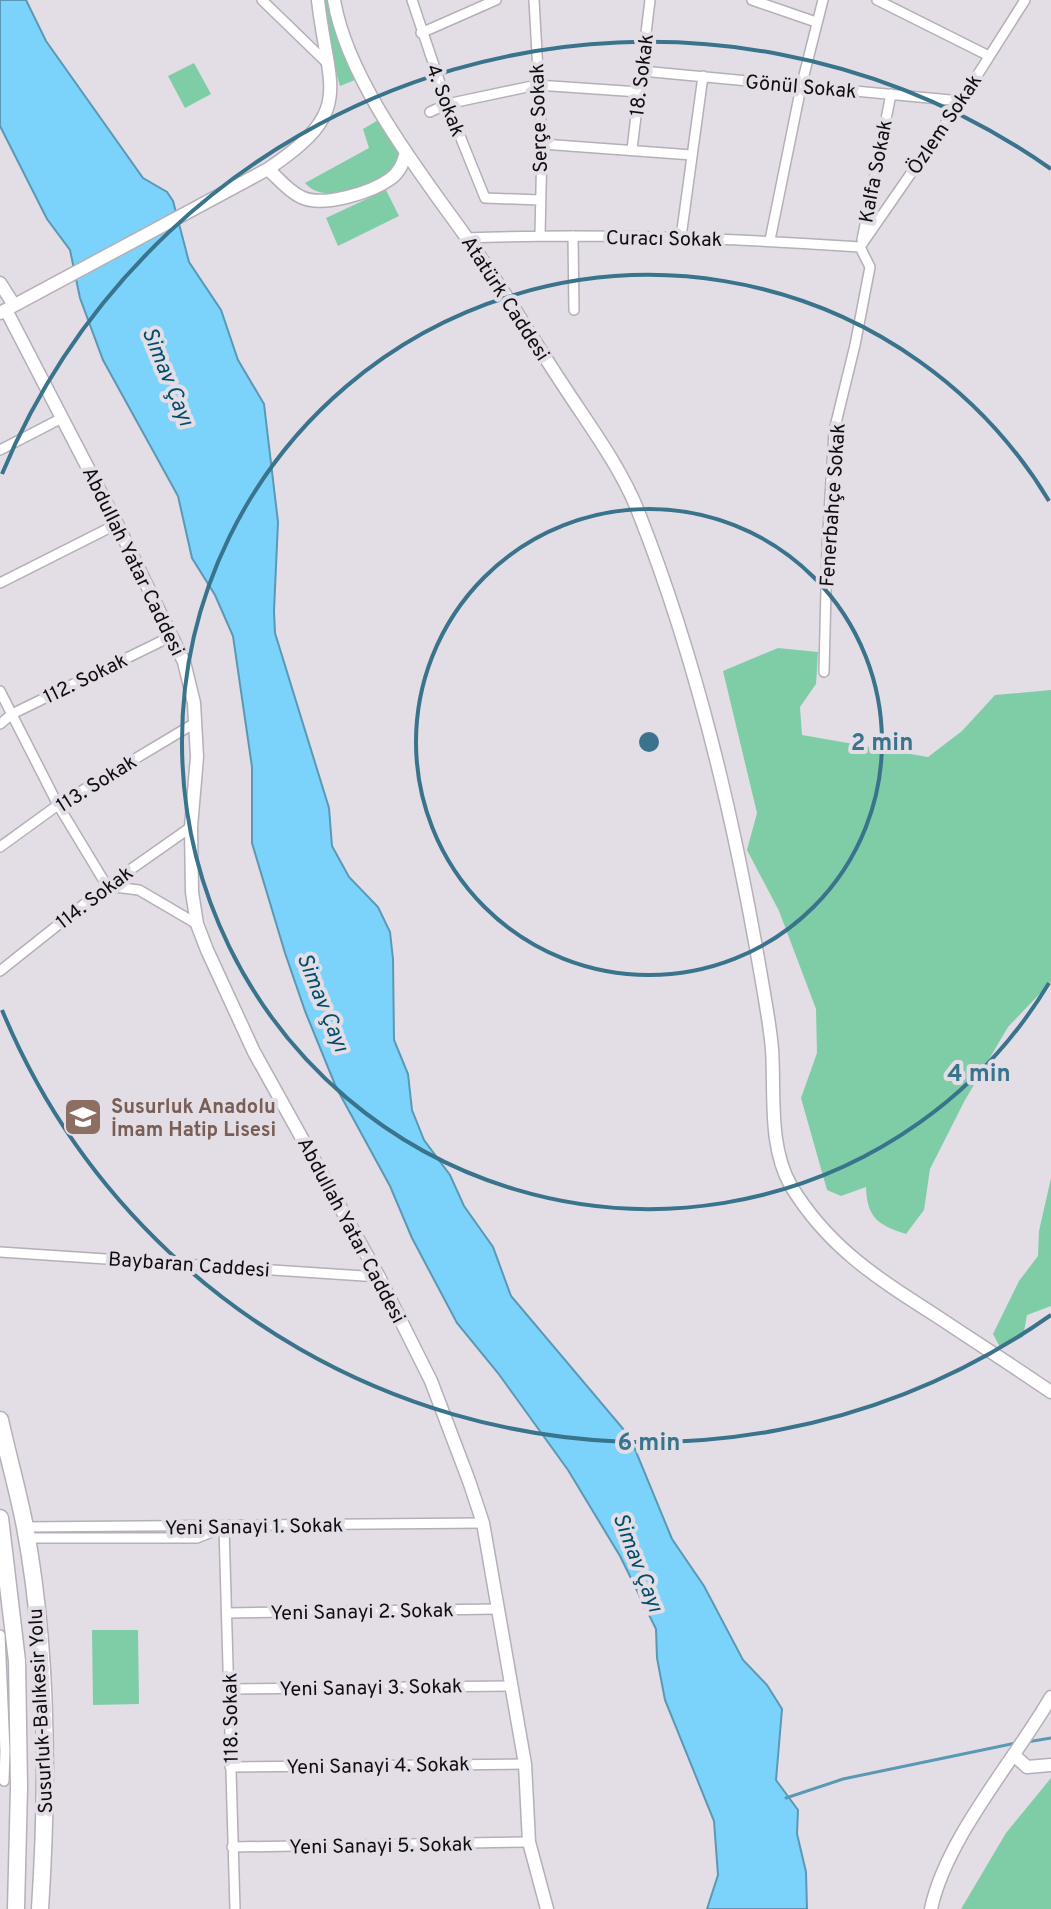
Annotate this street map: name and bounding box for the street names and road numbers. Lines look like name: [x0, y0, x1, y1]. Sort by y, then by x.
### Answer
street label: 18. Sokak: [625, 33, 661, 118]
street label: 4. Sokak: [418, 61, 470, 141]
street label: Serçe Sokak: [525, 63, 555, 173]
street label: Özlem Sokak: [902, 69, 989, 181]
street label: Gönül Sokak: [744, 70, 858, 106]
street label: Kalfa Sokak: [854, 118, 900, 225]
street label: Curacı Sokak: [606, 226, 722, 254]
street label: Atatürk Caddesi: [454, 232, 554, 367]
street label: Fenerbahçe Sokak: [815, 422, 853, 588]
street label: Abdullah Yatar Caddesi: [75, 463, 189, 661]
street label: 112. Sokak: [40, 648, 132, 711]
street label: 113. Sokak: [52, 750, 142, 820]
street label: 114. Sokak: [51, 861, 139, 936]
street label: Abdullah Yatar Caddesi: [290, 1133, 410, 1329]
street label: Baybaran Caddesi: [107, 1247, 271, 1285]
street label: Yeni Sanayi 1. Sokak: [165, 1513, 343, 1543]
street label: Yeni Sanayi 2. Sokak: [270, 1598, 454, 1628]
street label: Susurluk-Balıkesir Yolu: [24, 1608, 60, 1814]
street label: 118. Sokak: [218, 1673, 246, 1763]
street label: Yeni Sanayi 3. Sokak: [279, 1674, 463, 1704]
street label: Yeni Sanayi 4. Sokak: [286, 1752, 470, 1782]
street label: Yeni Sanayi 5. Sokak: [289, 1832, 473, 1862]

